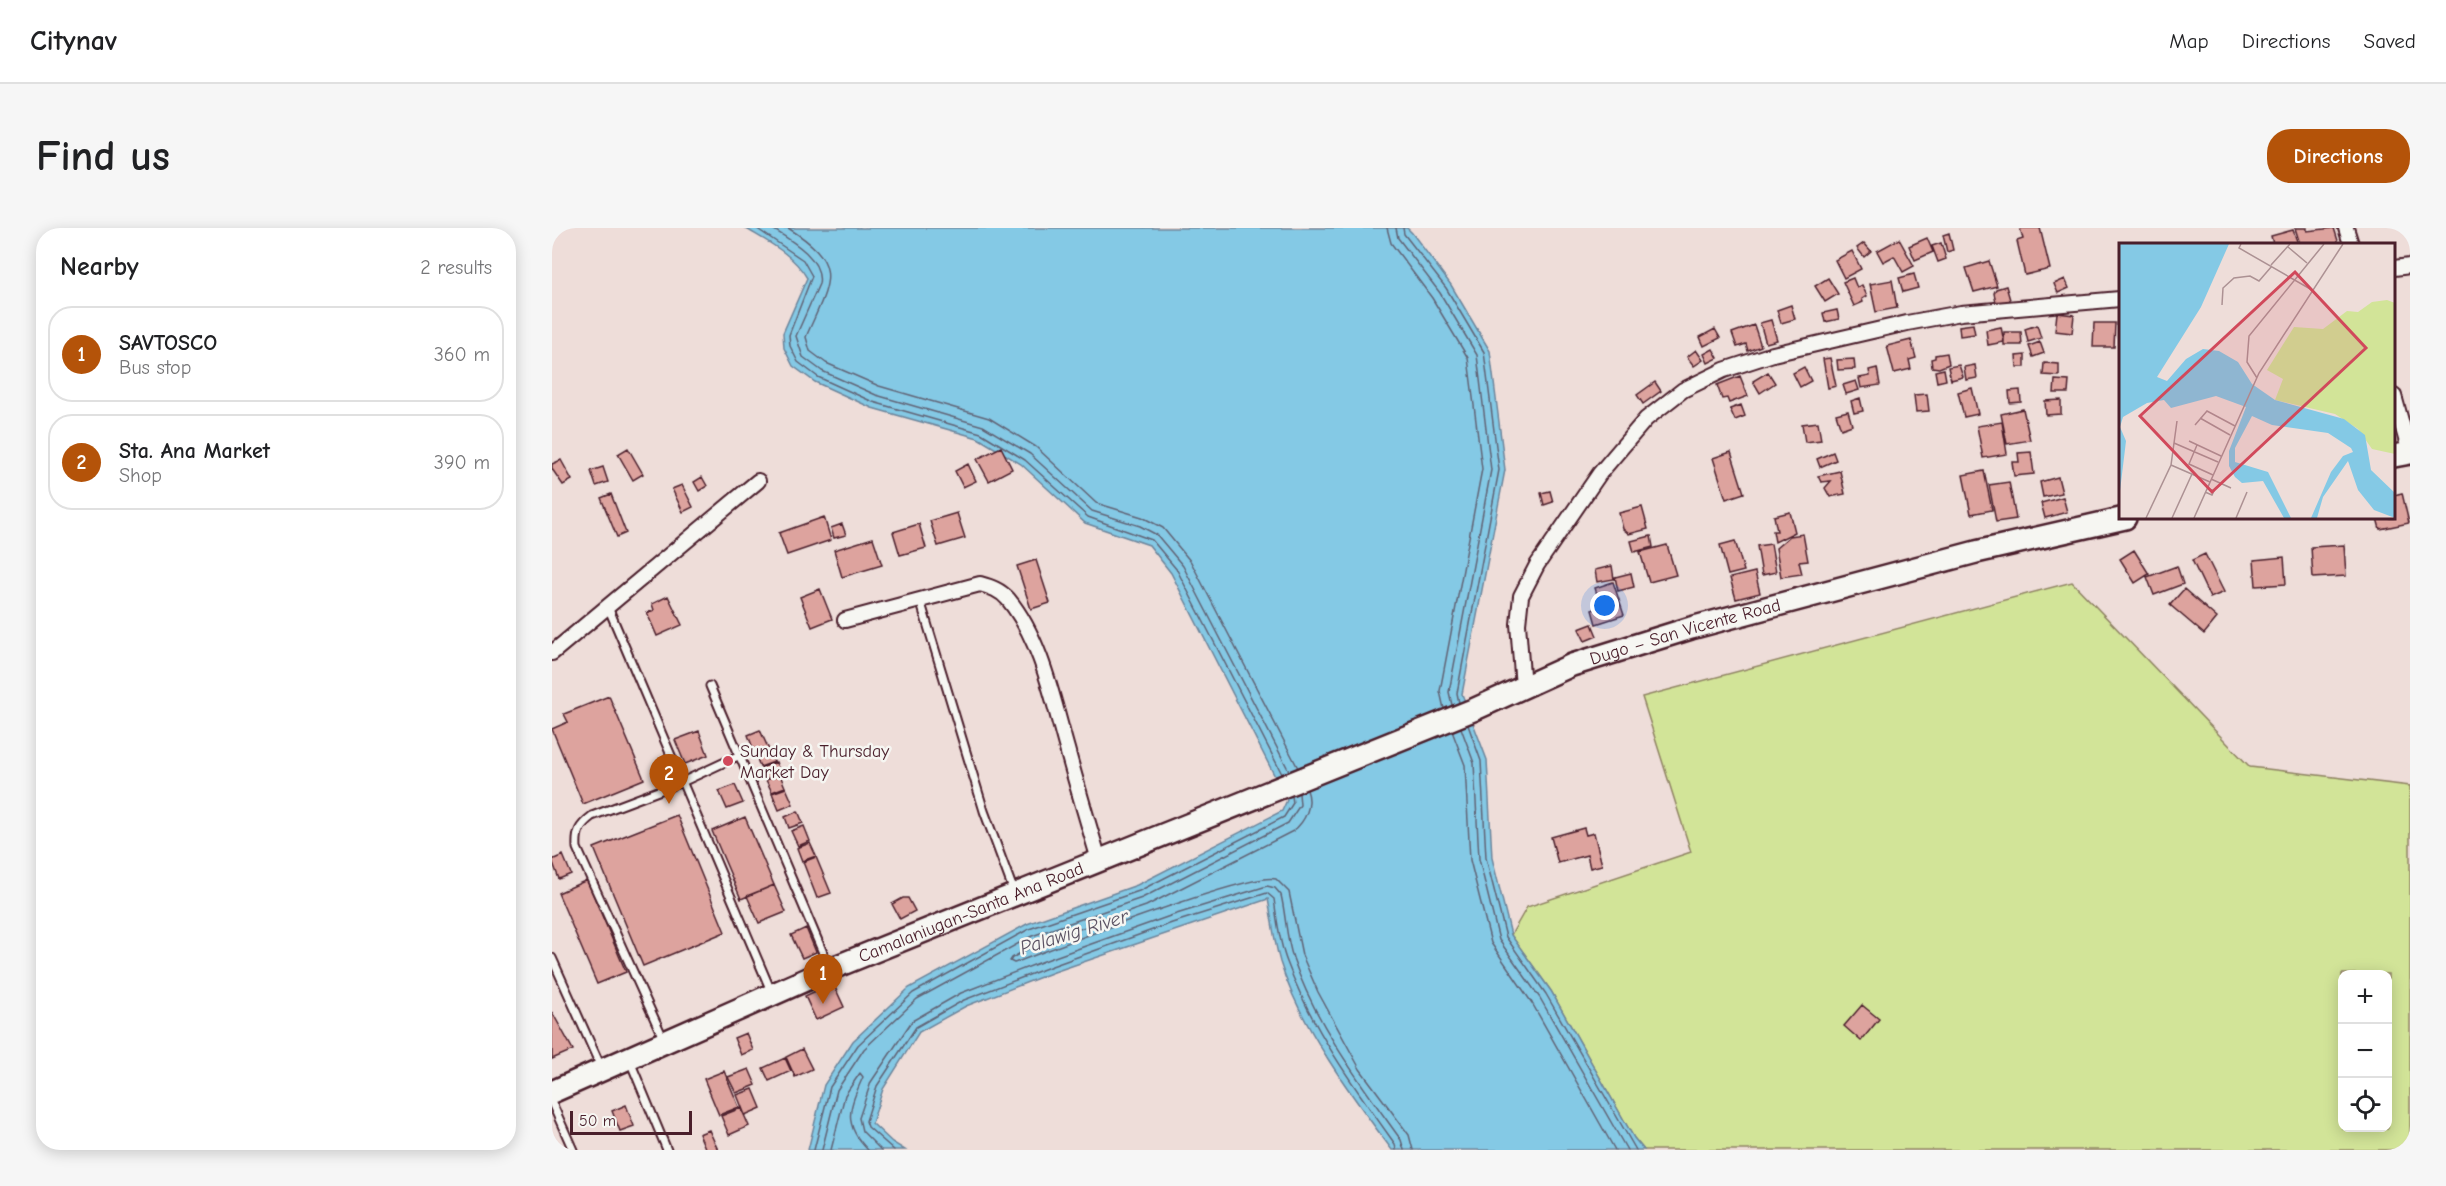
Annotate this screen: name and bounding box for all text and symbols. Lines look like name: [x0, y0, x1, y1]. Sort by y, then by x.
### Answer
text: Citynav: [30, 25, 117, 57]
text: Map: [2169, 29, 2209, 53]
text: Directions: [2242, 29, 2331, 53]
text: Saved: [2364, 29, 2416, 53]
button: Directions: [2267, 129, 2410, 183]
text: Find us: [36, 132, 170, 181]
inset map: [2119, 243, 2395, 519]
text: Nearby: [60, 252, 139, 282]
text: 2 results: [420, 256, 492, 279]
text: SAVTOSCO: [119, 330, 217, 356]
text: 1: [78, 343, 85, 366]
text: 360 m: [434, 343, 490, 366]
text: Bus stop: [119, 356, 191, 379]
text: Sta. Ana Market: [119, 438, 270, 464]
text: 2: [77, 451, 86, 474]
text: 390 m: [434, 451, 490, 474]
text: Shop: [119, 464, 162, 487]
your location: [1590, 591, 1619, 620]
street label: Dugo – San Vicente Road: [1587, 594, 1783, 669]
place label: Sunday & Thursday Market Day: [740, 741, 890, 783]
pin: 2: [650, 754, 688, 804]
marker: Sunday & Thursday Market Day: [721, 754, 735, 768]
street label: Camalaniugan-Santa Ana Road: [855, 857, 1087, 967]
water label: Palawig River: [1017, 904, 1132, 959]
pin: 1: [804, 954, 842, 1004]
map controls: [2338, 970, 2392, 1132]
button: +: [2338, 970, 2392, 1024]
button: −: [2338, 1024, 2392, 1078]
button: locate: [2338, 1078, 2392, 1132]
scale bar: [570, 1108, 692, 1136]
text: 50 m: [579, 1112, 616, 1130]

